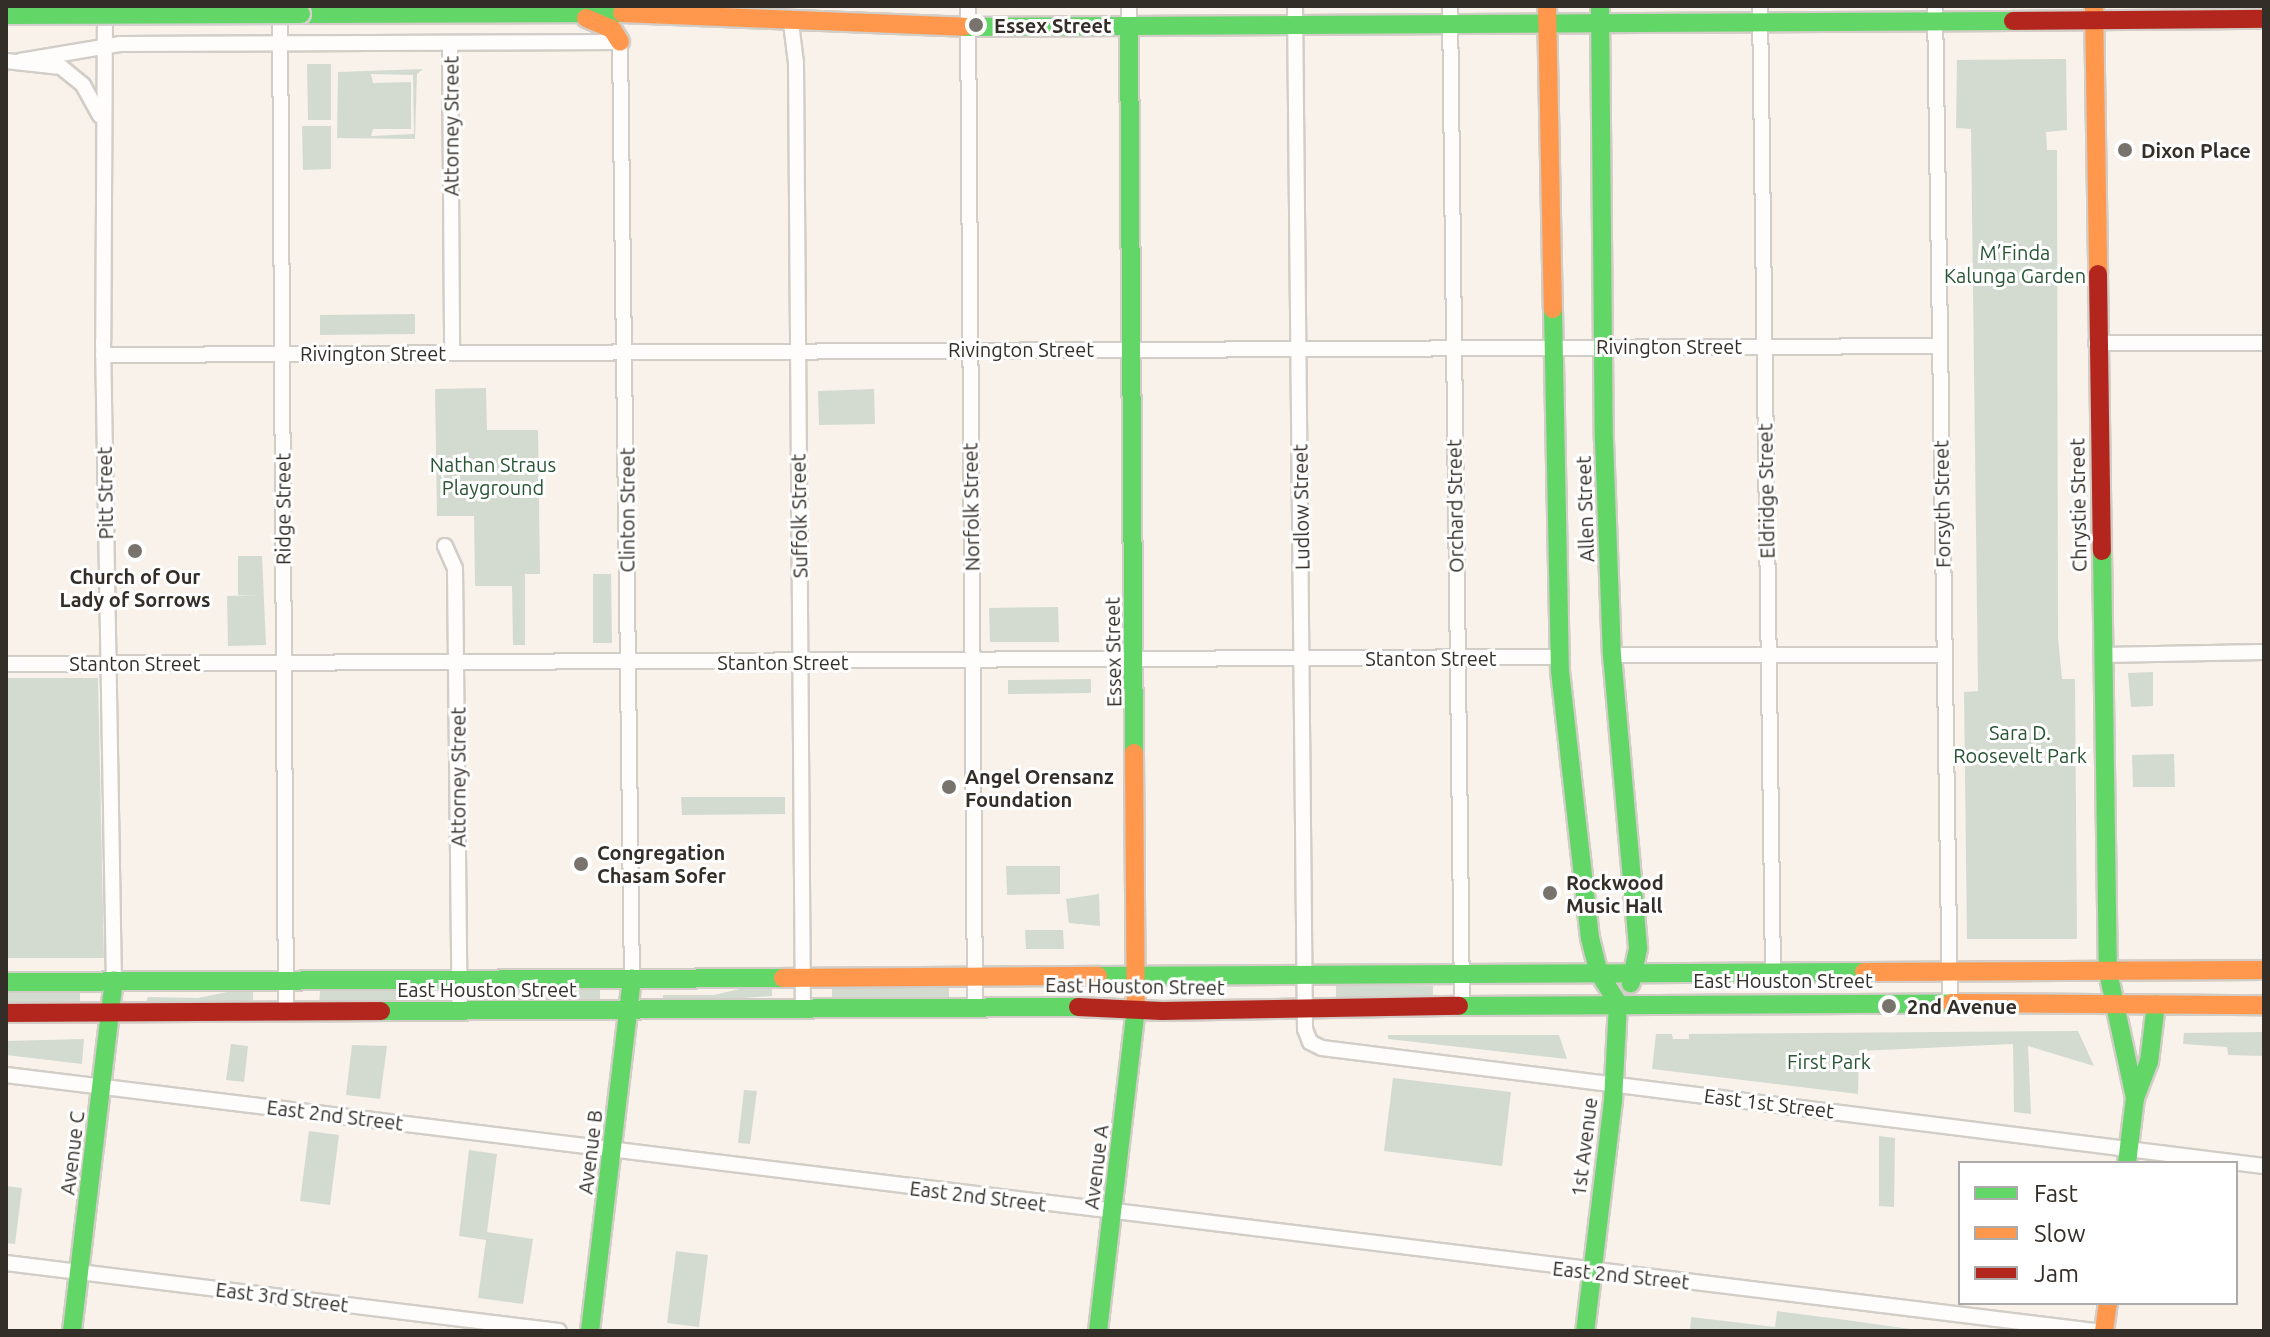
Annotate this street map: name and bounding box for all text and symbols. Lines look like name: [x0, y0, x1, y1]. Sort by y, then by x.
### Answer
place label: Essex Street: [994, 13, 1112, 37]
marker: Essex Street: [965, 14, 987, 36]
street label: Attorney Street: [439, 56, 463, 196]
place label: Dixon Place: [2141, 138, 2251, 162]
marker: Dixon Place: [2116, 141, 2134, 159]
park label: M’Finda Kalunga Garden: [1944, 241, 2086, 288]
street label: Rivington Street: [1596, 334, 1742, 358]
street label: Rivington Street: [948, 337, 1094, 361]
street label: Rivington Street: [300, 341, 446, 365]
street label: Eldridge Street: [1753, 423, 1779, 559]
street label: Chrystie Street: [2065, 438, 2091, 572]
street label: Orchard Street: [1442, 439, 1468, 573]
street label: Forsyth Street: [1929, 440, 1955, 568]
street label: Norfolk Street: [958, 442, 984, 572]
street label: Ludlow Street: [1288, 444, 1314, 570]
street label: Pitt Street: [92, 446, 118, 540]
street label: Clinton Street: [615, 447, 639, 573]
park label: Nathan Straus Playground: [430, 452, 556, 499]
street label: Ridge Street: [271, 453, 295, 565]
street label: Suffolk Street: [786, 454, 812, 578]
street label: Allen Street: [1571, 455, 1599, 563]
marker: Church of Our Lady of Sorrows: [126, 542, 144, 560]
place label: Church of Our Lady of Sorrows: [59, 564, 211, 611]
street label: Essex Street: [1100, 597, 1126, 707]
street label: Stanton Street: [1365, 646, 1497, 670]
street label: Stanton Street: [717, 650, 849, 674]
street label: Stanton Street: [69, 651, 201, 675]
street label: Attorney Street: [446, 707, 470, 847]
park label: Sara D. Roosevelt Park: [1953, 720, 2087, 767]
place label: Angel Orensanz Foundation: [965, 764, 1114, 811]
marker: Angel Orensanz Foundation: [940, 778, 958, 796]
place label: Congregation Chasam Sofer: [597, 840, 726, 887]
marker: Congregation Chasam Sofer: [572, 855, 590, 873]
place label: Rockwood Music Hall: [1566, 870, 1664, 917]
marker: Rockwood Music Hall: [1541, 884, 1559, 902]
street label: East Houston Street: [1693, 968, 1873, 992]
street label: East Houston Street: [1045, 972, 1225, 1000]
street label: East Houston Street: [397, 977, 577, 1001]
place label: 2nd Avenue: [1907, 994, 2017, 1018]
marker: 2nd Avenue: [1878, 995, 1900, 1017]
park label: First Park: [1787, 1049, 1871, 1073]
street label: East 1st Street: [1703, 1083, 1835, 1123]
street label: East 2nd Street: [265, 1095, 405, 1135]
street label: 1st Avenue: [1566, 1096, 1602, 1198]
street label: Avenue B: [573, 1109, 607, 1195]
street label: Avenue C: [55, 1110, 89, 1196]
street label: Avenue A: [1079, 1123, 1113, 1211]
legend: [1958, 1161, 2238, 1305]
street label: East 2nd Street: [908, 1176, 1048, 1216]
text: Fast: [2034, 1180, 2078, 1207]
text: Slow: [2034, 1220, 2086, 1247]
street label: East 2nd Street: [1551, 1256, 1691, 1294]
text: Jam: [2034, 1260, 2079, 1287]
street label: East 3rd Street: [214, 1277, 350, 1317]

